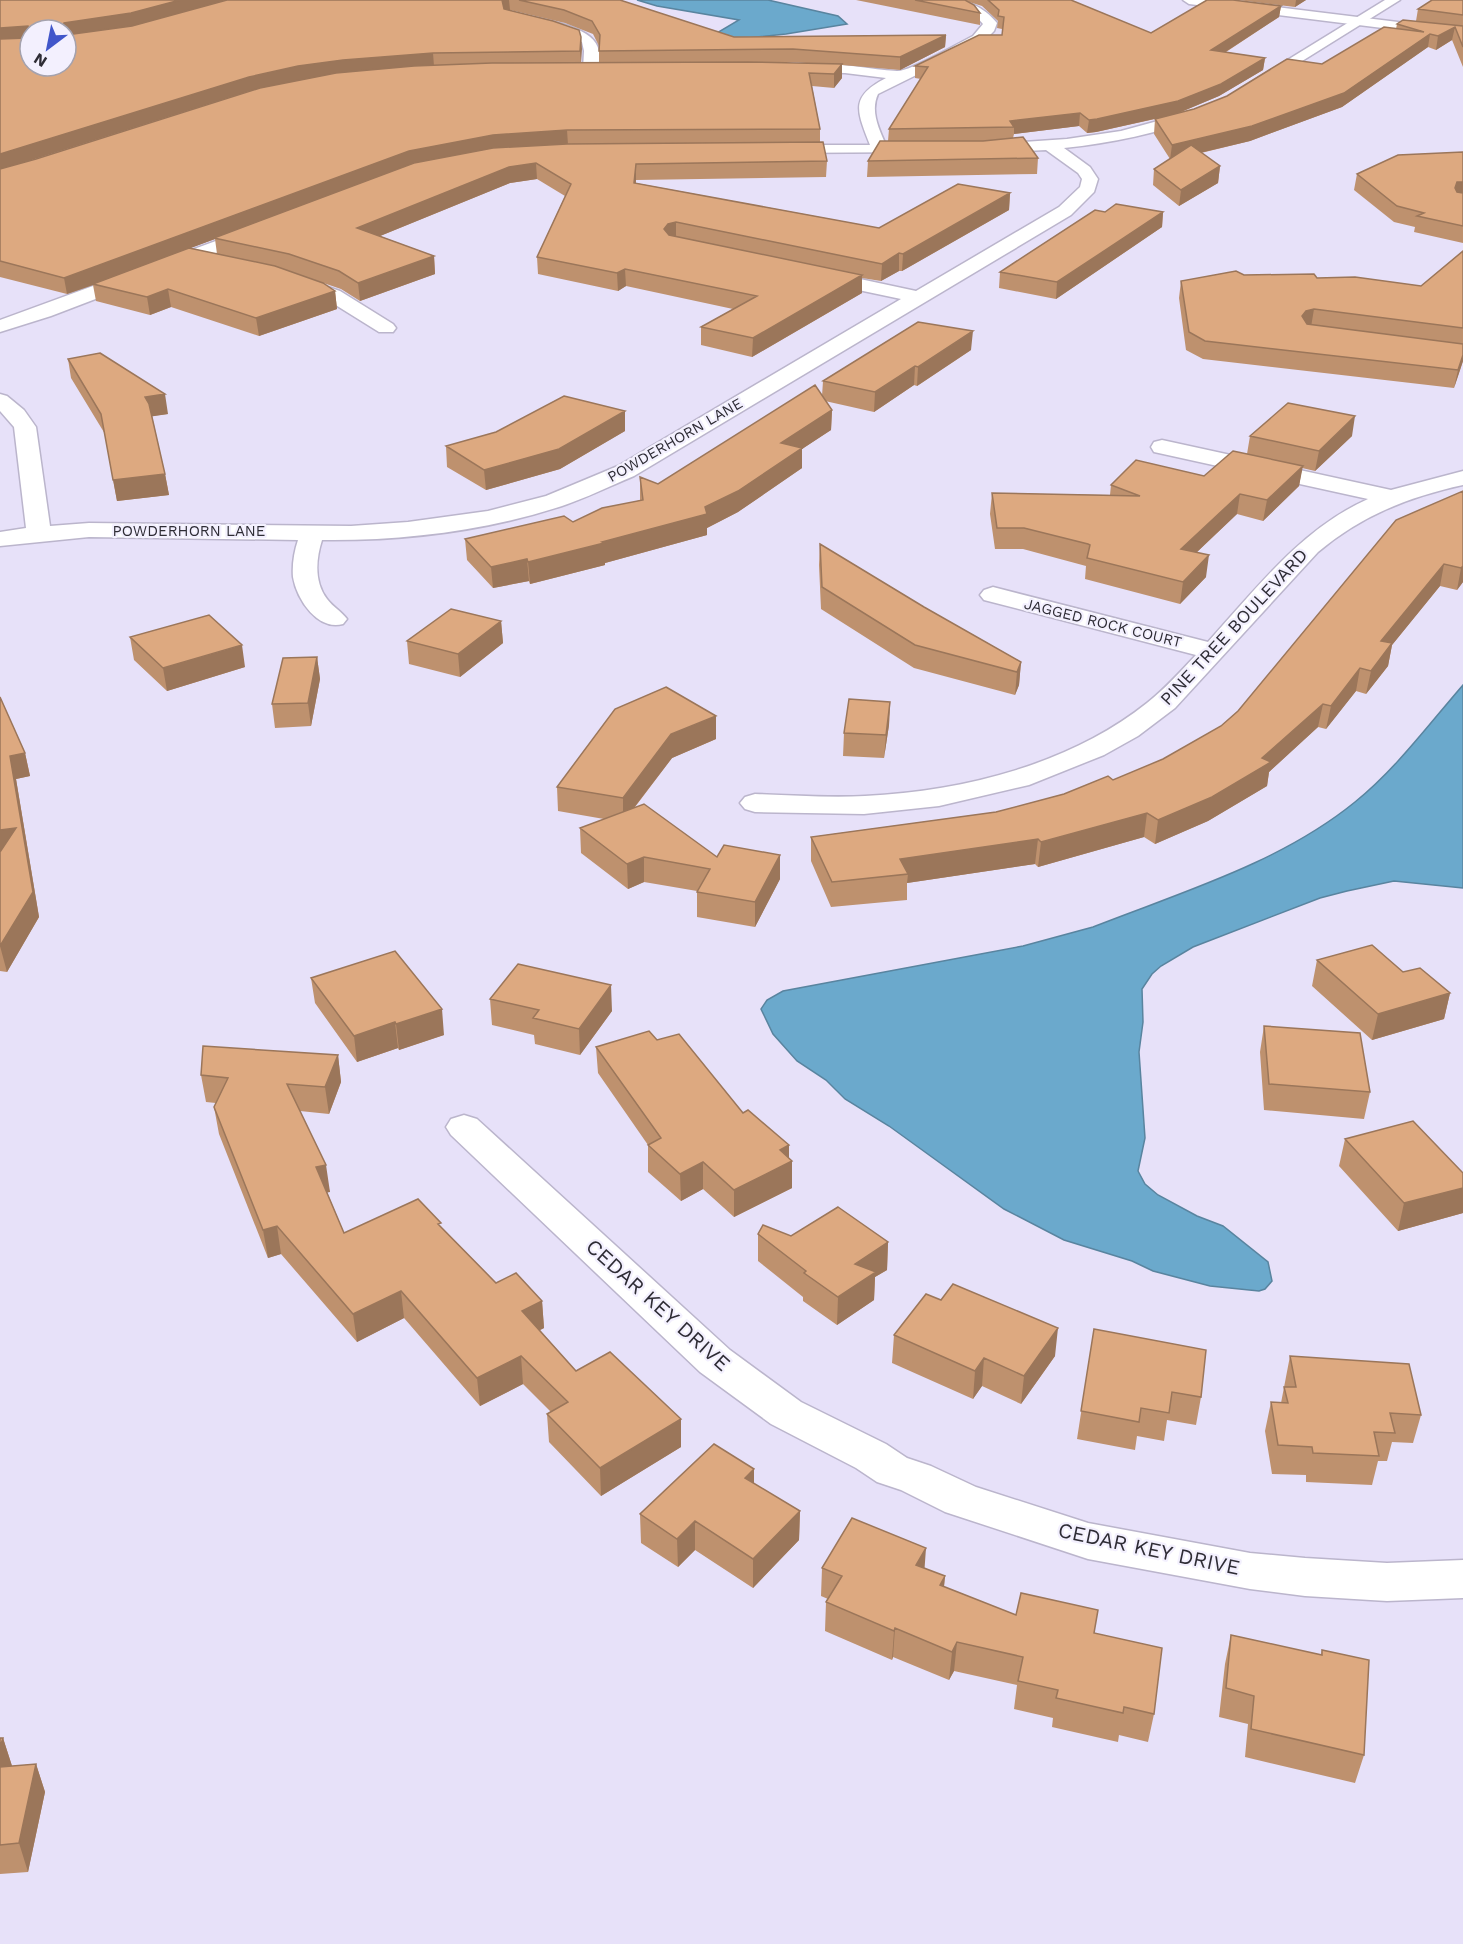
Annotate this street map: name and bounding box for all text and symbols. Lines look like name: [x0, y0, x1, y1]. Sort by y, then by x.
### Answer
north arrow: [18, 18, 78, 78]
text: N: [30, 49, 50, 71]
street label: POWDERHORN LANE: [604, 394, 746, 486]
street label: POWDERHORN LANE: [113, 522, 265, 540]
street label: PINE TREE BOULEVARD: [1156, 544, 1312, 709]
street label: JAGGED ROCK COURT: [1022, 595, 1184, 651]
street label: CEDAR KEY DRIVE: [581, 1233, 736, 1376]
street label: CEDAR KEY DRIVE: [1056, 1517, 1242, 1580]

